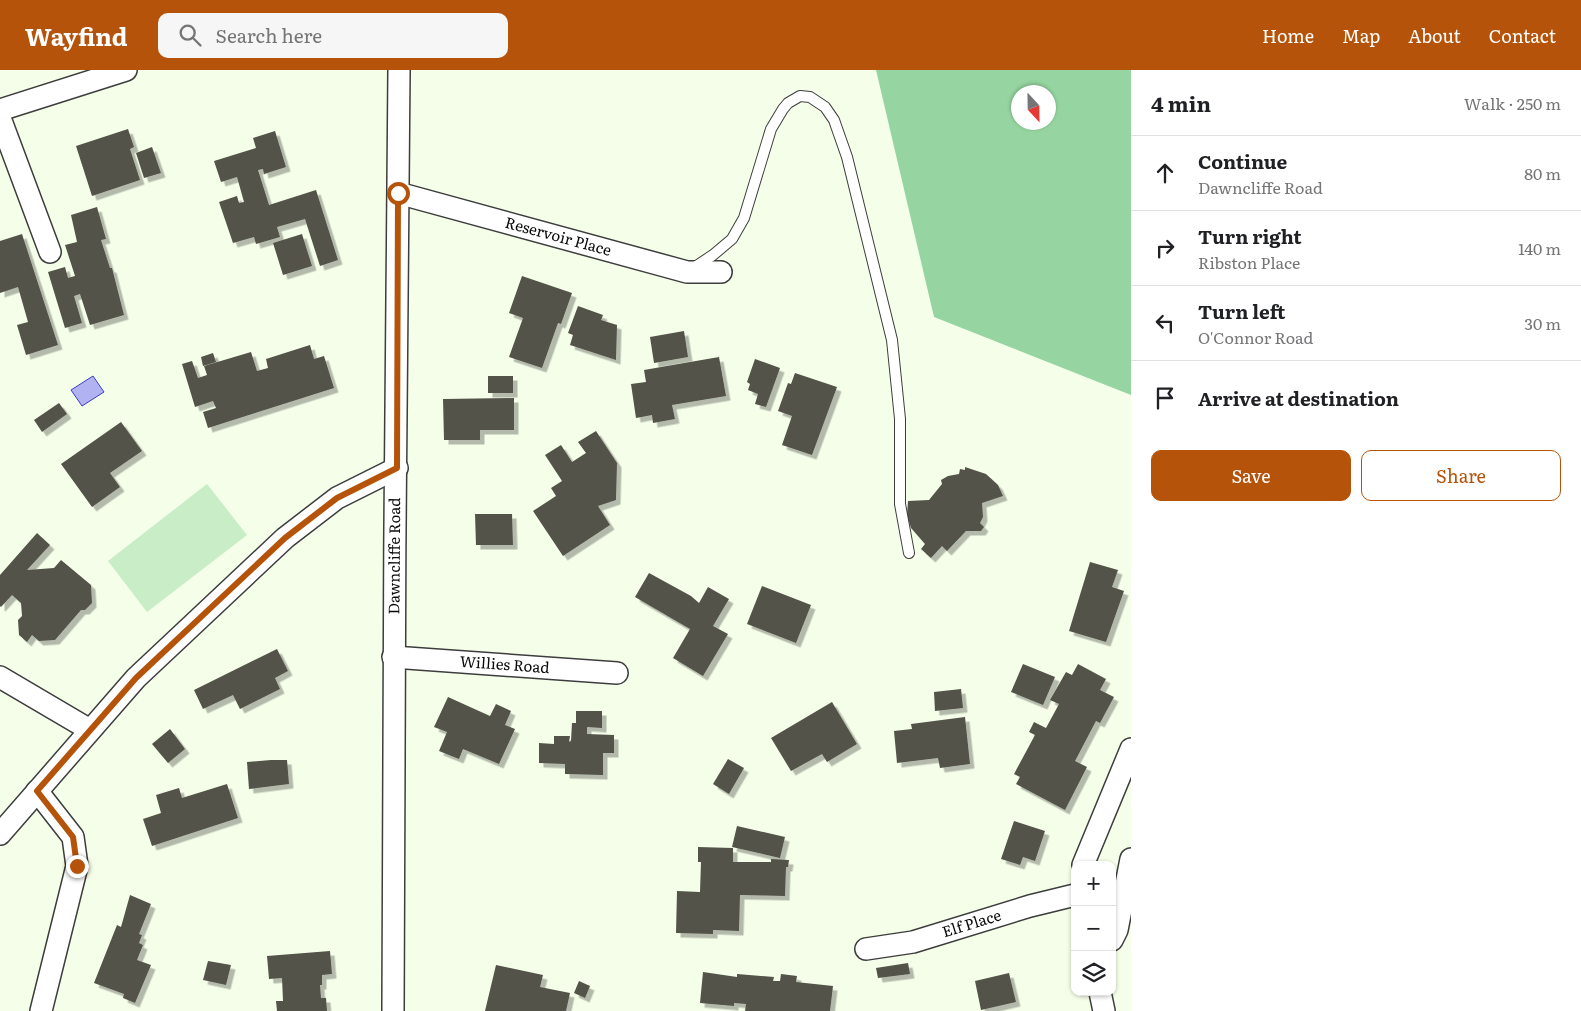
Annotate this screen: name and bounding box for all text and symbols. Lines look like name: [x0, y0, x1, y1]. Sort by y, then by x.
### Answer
search box: [158, 13, 508, 58]
text: Wayfind: [25, 18, 128, 53]
icon: search: [176, 21, 204, 49]
text: Search here: [216, 21, 322, 49]
text: Home: [1262, 22, 1314, 49]
text: Map: [1342, 22, 1380, 49]
text: About: [1408, 22, 1461, 49]
text: Contact: [1489, 22, 1556, 49]
north arrow: [1011, 85, 1056, 130]
text: 4 min: [1151, 87, 1211, 118]
text: Walk · 250 m: [1464, 91, 1561, 115]
text: Continue: [1198, 147, 1287, 175]
icon: ahead: [1151, 159, 1179, 187]
text: 80 m: [1524, 161, 1561, 185]
text: Dawncliffe Road: [1198, 175, 1323, 199]
route start: [387, 182, 410, 205]
street label: Reservoir Place: [503, 210, 614, 261]
text: Turn right: [1198, 222, 1302, 250]
icon: right: [1151, 234, 1179, 262]
text: 140 m: [1518, 236, 1561, 260]
text: Ribston Place: [1198, 250, 1300, 274]
text: Turn left: [1198, 297, 1285, 325]
icon: left: [1151, 309, 1179, 337]
text: 30 m: [1524, 311, 1561, 335]
text: O'Connor Road: [1198, 325, 1313, 349]
icon: arrive: [1151, 384, 1179, 412]
text: Arrive at destination: [1198, 384, 1399, 412]
button: Save: [1151, 450, 1351, 501]
button: Share: [1361, 450, 1561, 501]
street label: Dawncliffe Road: [381, 497, 405, 615]
street label: Willies Road: [459, 649, 550, 678]
route end: [66, 855, 89, 878]
map controls: [1071, 861, 1116, 996]
button: +: [1071, 861, 1116, 906]
street label: Elf Place: [939, 903, 1004, 942]
button: −: [1071, 906, 1116, 951]
button: layers: [1071, 951, 1116, 996]

